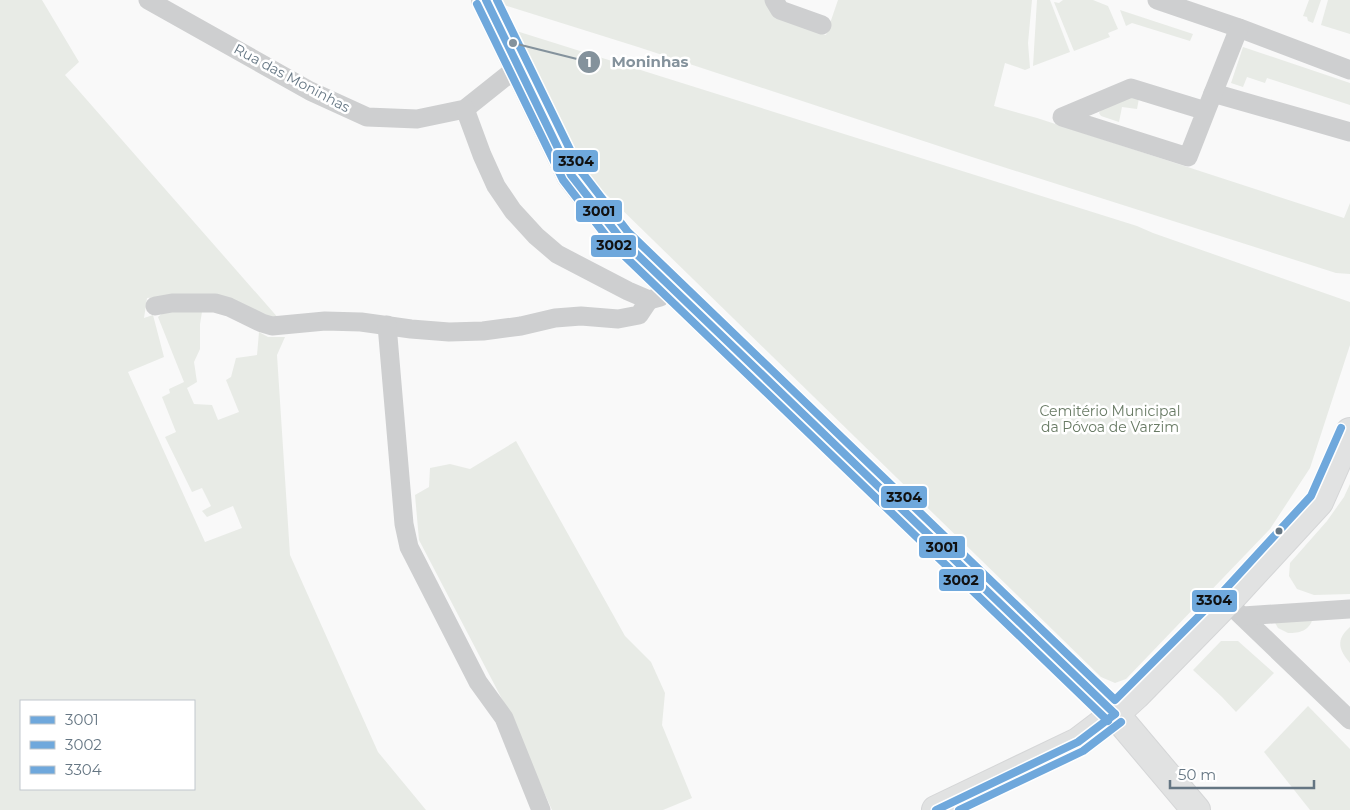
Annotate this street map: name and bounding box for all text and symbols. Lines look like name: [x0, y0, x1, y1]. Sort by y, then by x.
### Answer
street label: Rua das Moninhas: [231, 40, 353, 116]
callout: Moninhas: [576, 47, 698, 77]
text: 1: [586, 52, 592, 71]
text: Moninhas: [612, 52, 689, 71]
line badge: 3304: [552, 149, 599, 173]
text: 3304: [557, 152, 594, 170]
line badge: 3001: [575, 199, 623, 223]
text: 3001: [582, 202, 615, 220]
line badge: 3002: [590, 234, 637, 258]
text: 3002: [595, 236, 632, 254]
park label: Cemitério Municipal da Póvoa de Varzim: [1039, 402, 1181, 436]
line badge: 3304: [880, 485, 928, 509]
text: 3304: [885, 488, 922, 506]
unlabelled marker: [1274, 526, 1284, 536]
line badge: 3001: [918, 535, 966, 559]
text: 3001: [925, 538, 958, 556]
line badge: 3002: [938, 568, 985, 592]
text: 3002: [942, 571, 979, 589]
line badge: 3304: [1191, 589, 1238, 613]
text: 3304: [1195, 591, 1232, 609]
legend: [20, 700, 195, 790]
text: 3001: [65, 710, 99, 729]
text: 3002: [65, 735, 102, 754]
scale bar: [1170, 758, 1314, 790]
text: 3304: [65, 760, 102, 779]
text: 50 m: [1178, 765, 1216, 784]

